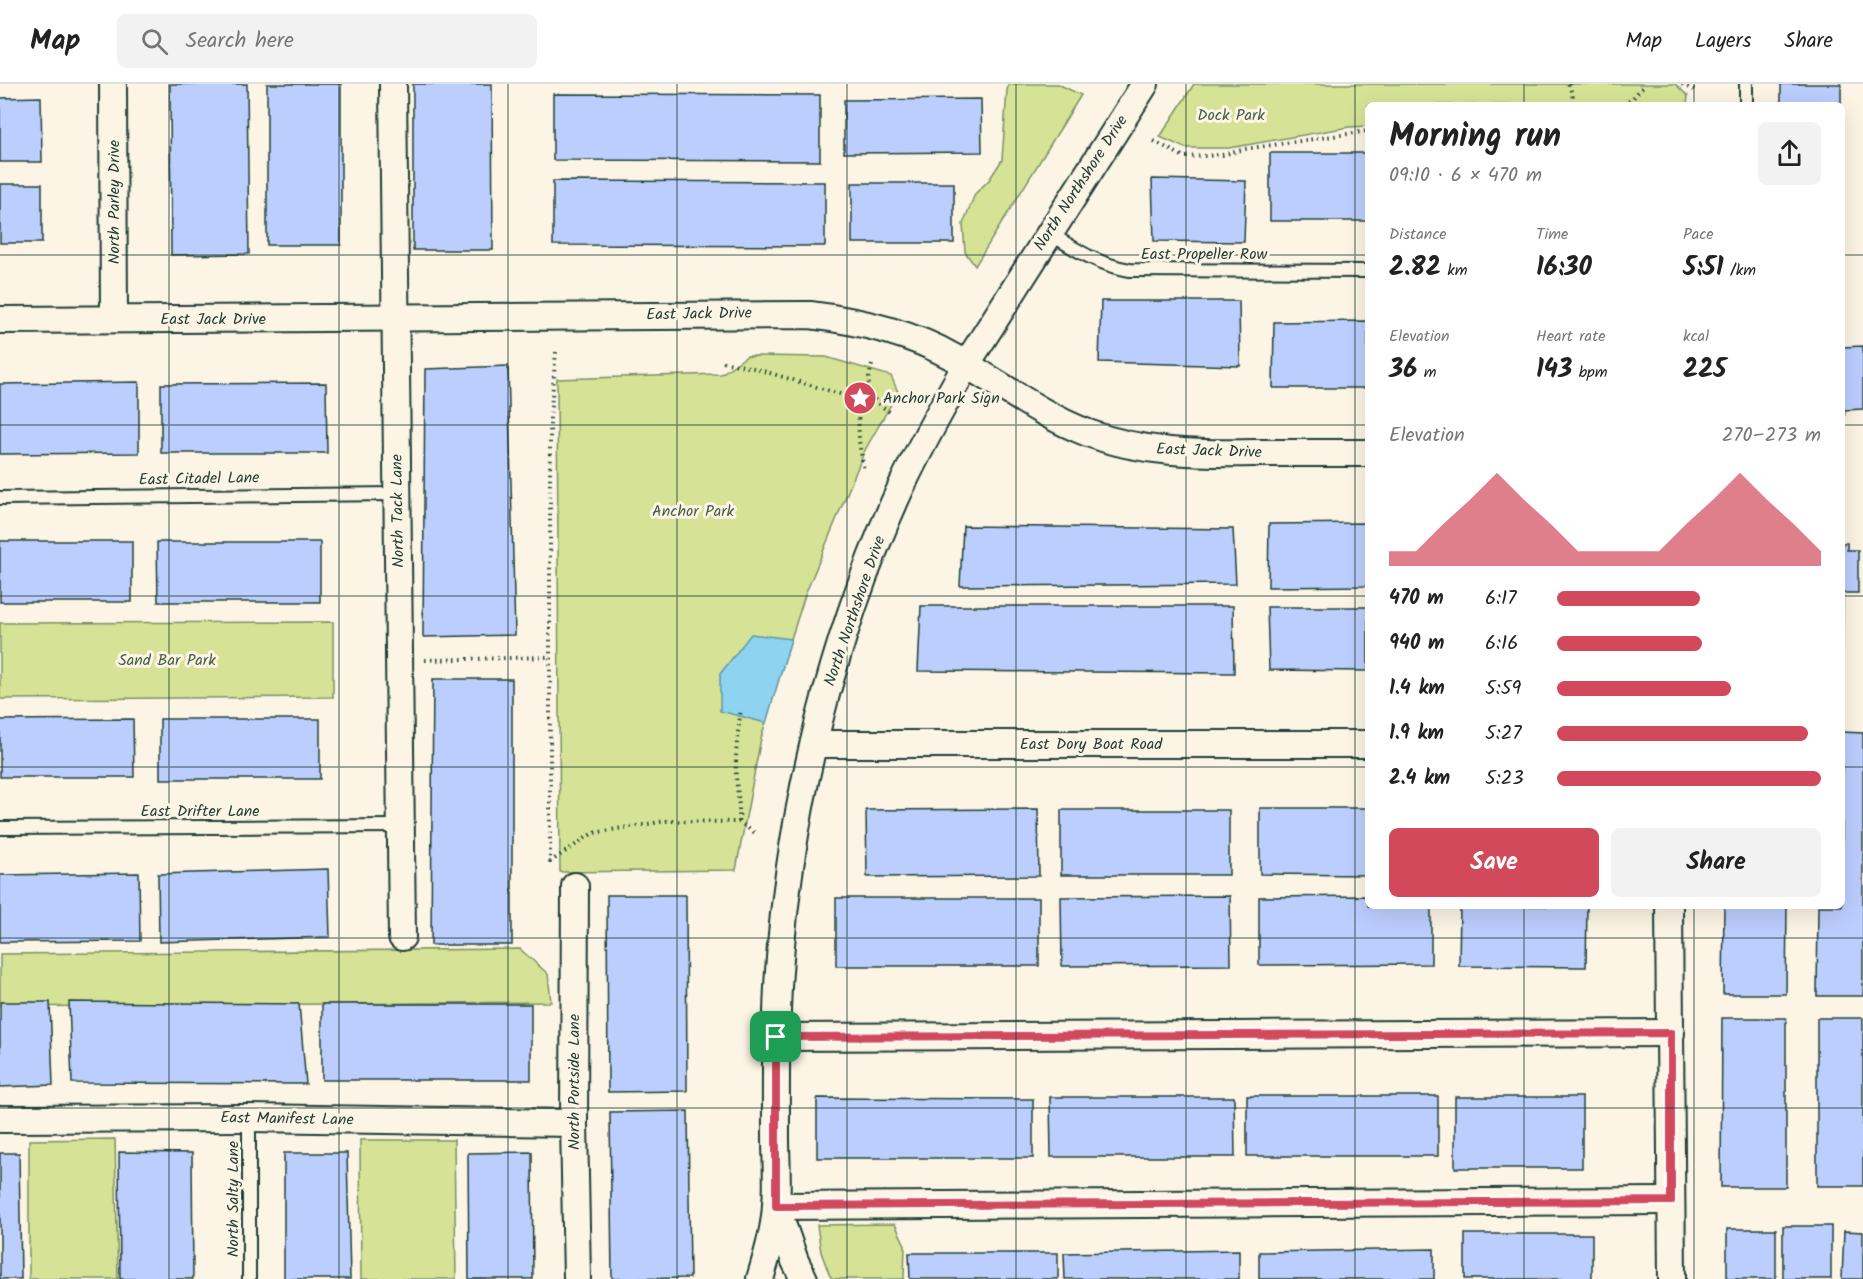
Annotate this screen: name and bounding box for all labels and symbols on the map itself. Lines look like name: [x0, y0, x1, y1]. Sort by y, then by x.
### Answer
park label: Dock Park: [1197, 103, 1265, 128]
street label: North Northshore Drive: [1028, 110, 1134, 256]
street label: North Parley Drive: [102, 140, 127, 264]
street label: East Propeller Row: [1141, 242, 1267, 267]
street label: East Jack Drive: [646, 301, 752, 327]
street label: East Jack Drive: [160, 307, 266, 332]
place icon: Anchor Park Sign: [842, 380, 878, 416]
place label: Anchor Park Sign: [883, 386, 1000, 411]
street label: East Jack Drive: [1156, 437, 1262, 465]
street label: North Tack Lane: [385, 454, 411, 568]
street label: East Citadel Lane: [138, 465, 260, 493]
park label: Anchor Park: [652, 499, 734, 524]
street label: North Northshore Drive: [818, 532, 892, 690]
park label: Sand Bar Park: [118, 648, 216, 673]
street label: East Dory Boat Road: [1020, 732, 1163, 757]
street label: East Drifter Lane: [141, 799, 259, 824]
pin: [750, 1011, 801, 1062]
street label: North Portside Lane: [562, 1014, 587, 1150]
street label: East Manifest Lane: [220, 1105, 354, 1133]
street label: North Salty Lane: [221, 1141, 246, 1257]

